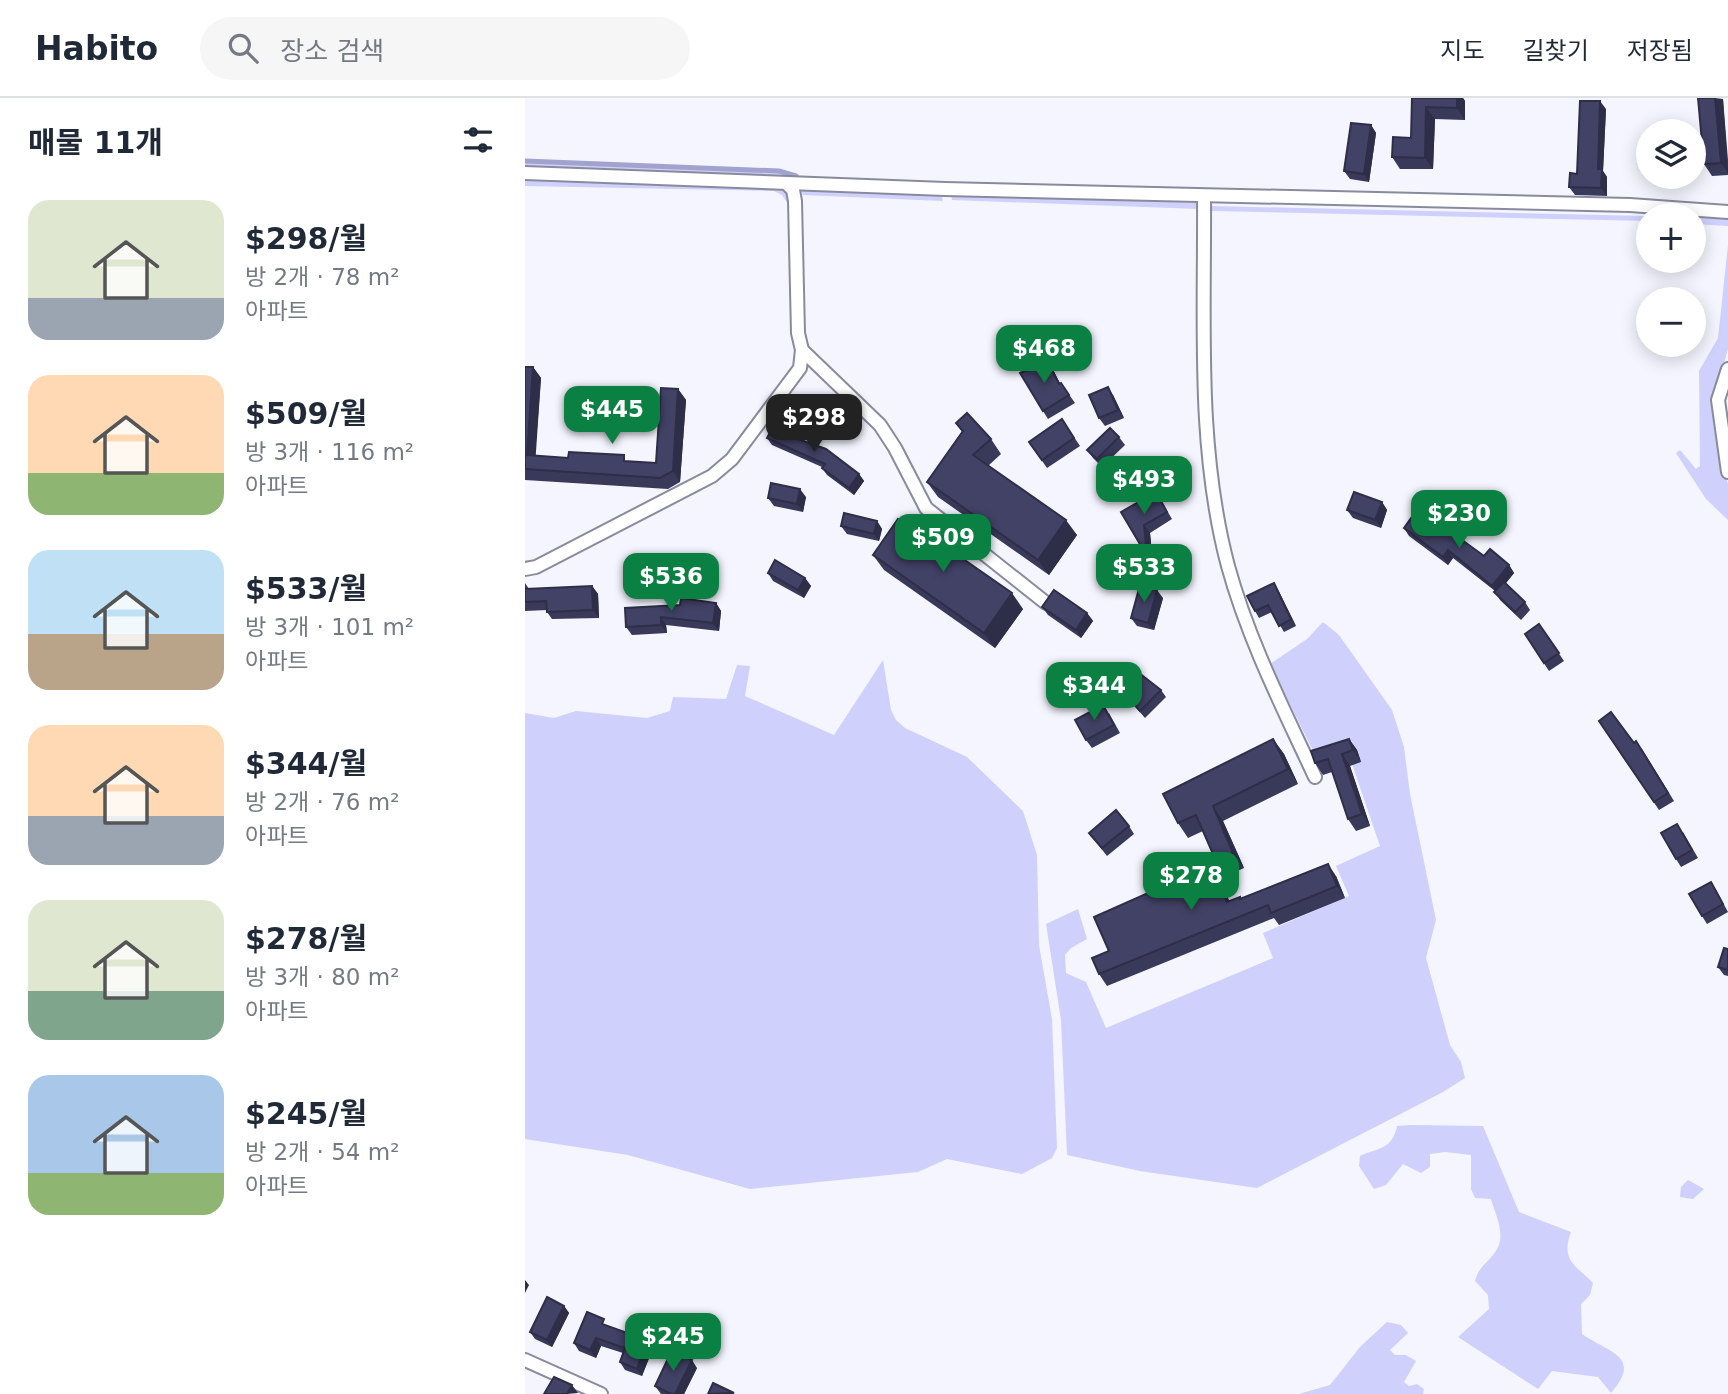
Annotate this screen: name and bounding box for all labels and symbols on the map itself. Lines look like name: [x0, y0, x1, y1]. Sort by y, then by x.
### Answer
pin: $468: [1003, 326, 1085, 385]
pin: $445: [571, 386, 653, 446]
pin: $298: [773, 394, 855, 454]
pin: $493: [1103, 456, 1185, 516]
pin: $230: [1418, 490, 1500, 550]
pin: $509: [902, 514, 984, 574]
pin: $533: [1103, 545, 1185, 604]
pin: $536: [630, 554, 712, 613]
pin: $344: [1053, 662, 1135, 722]
pin: $278: [1150, 852, 1232, 912]
pin: $245: [632, 1314, 714, 1373]

